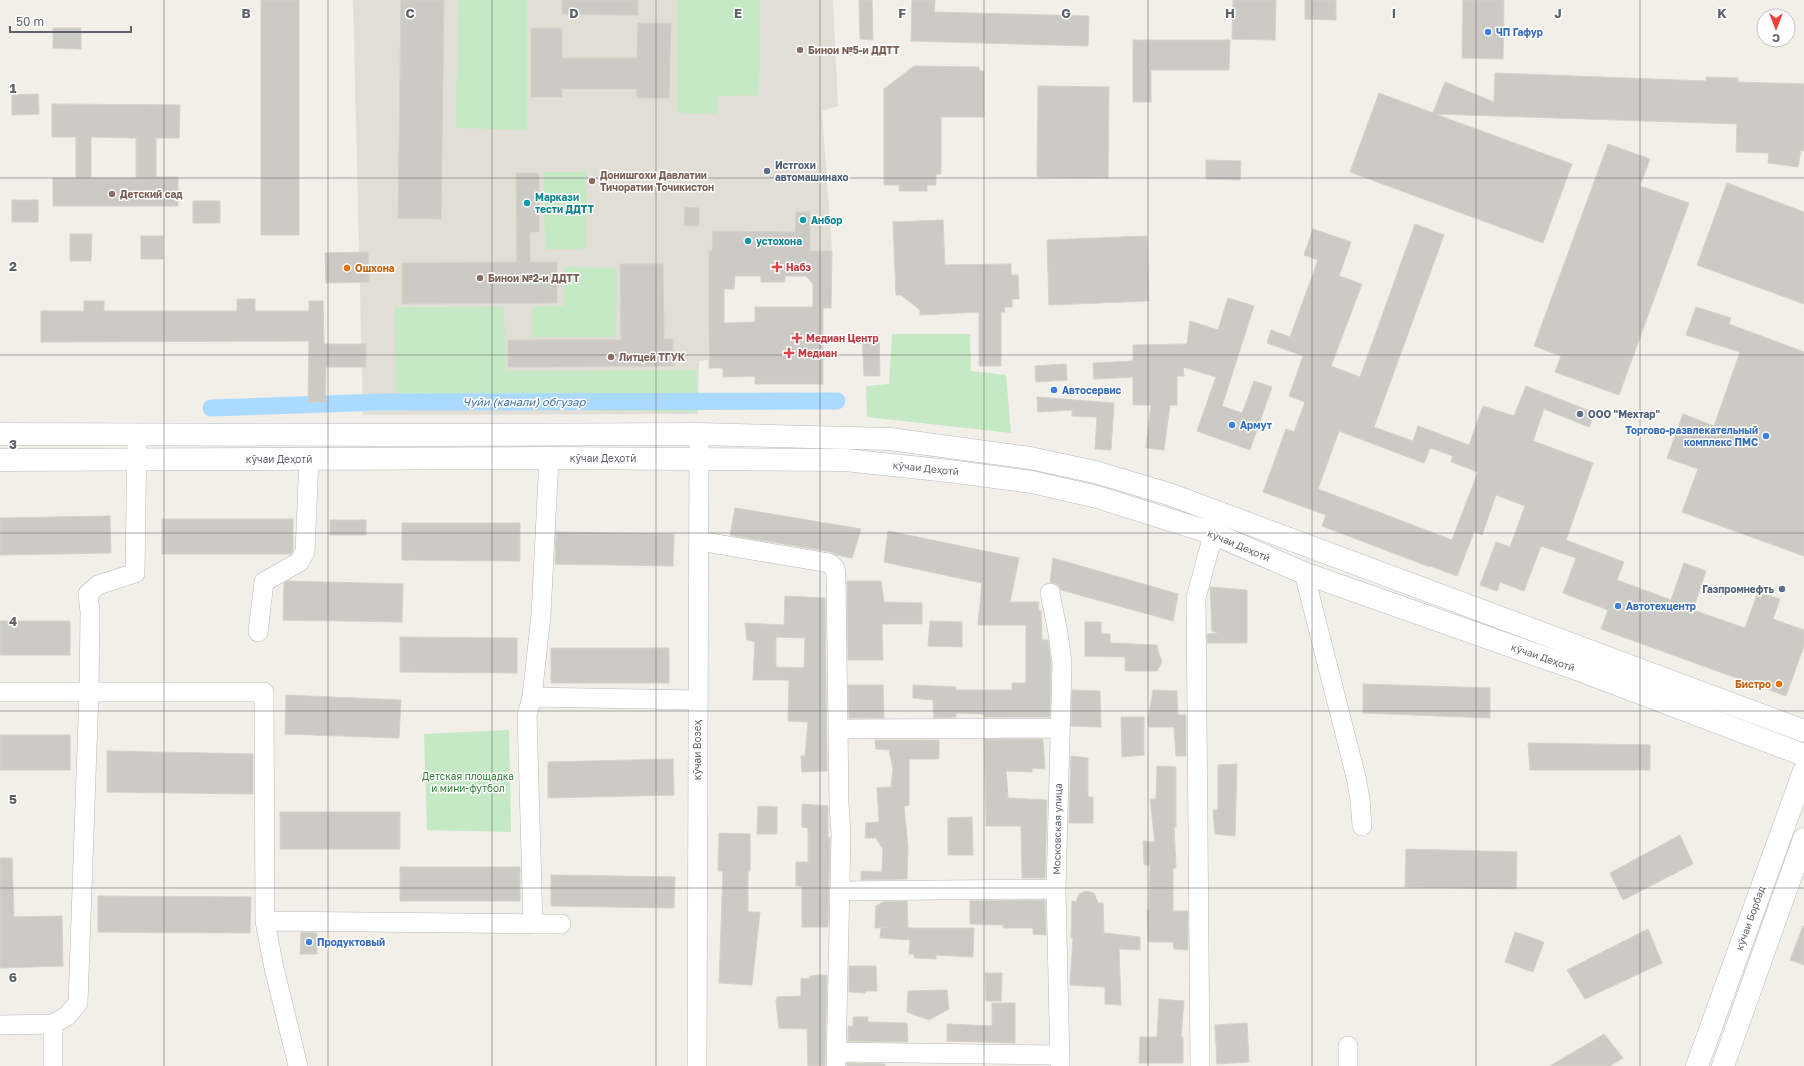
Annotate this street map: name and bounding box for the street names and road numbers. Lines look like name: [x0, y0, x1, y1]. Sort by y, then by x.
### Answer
street label: кӯчаи Деҳотӣ: [570, 452, 636, 464]
street label: кӯчаи Деҳотӣ: [246, 453, 312, 465]
street label: кӯчаи Деҳотӣ: [892, 459, 960, 477]
street label: кӯчаи Деҳотӣ: [1206, 526, 1272, 564]
street label: кӯчаи Деҳотӣ: [1510, 640, 1576, 674]
street label: кӯчаи Возеҳ: [691, 719, 703, 780]
street label: Московская улица: [1050, 783, 1064, 875]
street label: кӯчаи Борбад: [1733, 884, 1767, 952]

